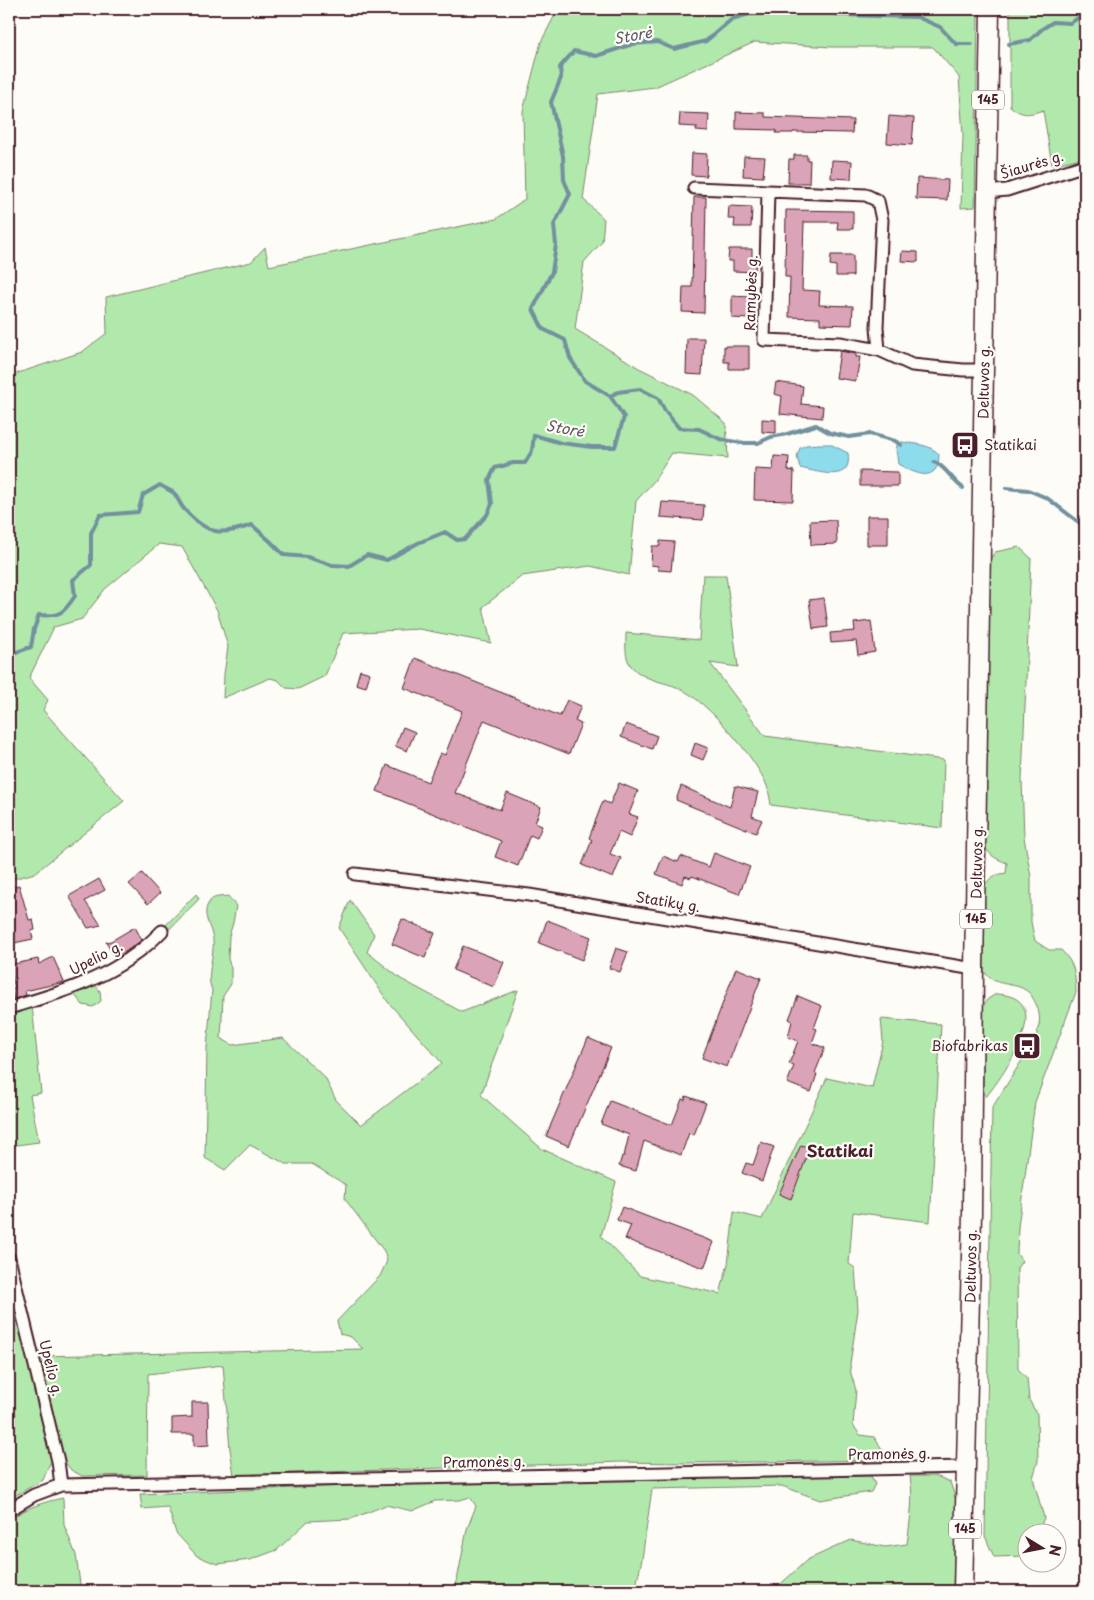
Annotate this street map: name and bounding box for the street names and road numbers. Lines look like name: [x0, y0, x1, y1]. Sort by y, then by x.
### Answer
road number: 145: [972, 90, 1004, 110]
street label: Šiaurės g.: [998, 145, 1066, 184]
street label: Ramybės g.: [739, 254, 762, 332]
street label: Deltuvos g.: [972, 345, 995, 419]
street label: Deltuvos g.: [965, 825, 988, 899]
street label: Statikų g.: [634, 886, 702, 917]
road number: 145: [960, 910, 992, 929]
street label: Upelio g.: [65, 935, 126, 980]
street label: Deltuvos g.: [959, 1229, 982, 1303]
street label: Upelio g.: [34, 1337, 69, 1398]
street label: Pramonės g.: [848, 1442, 930, 1465]
street label: Pramonės g.: [443, 1450, 525, 1473]
road number: 145: [949, 1520, 981, 1538]

